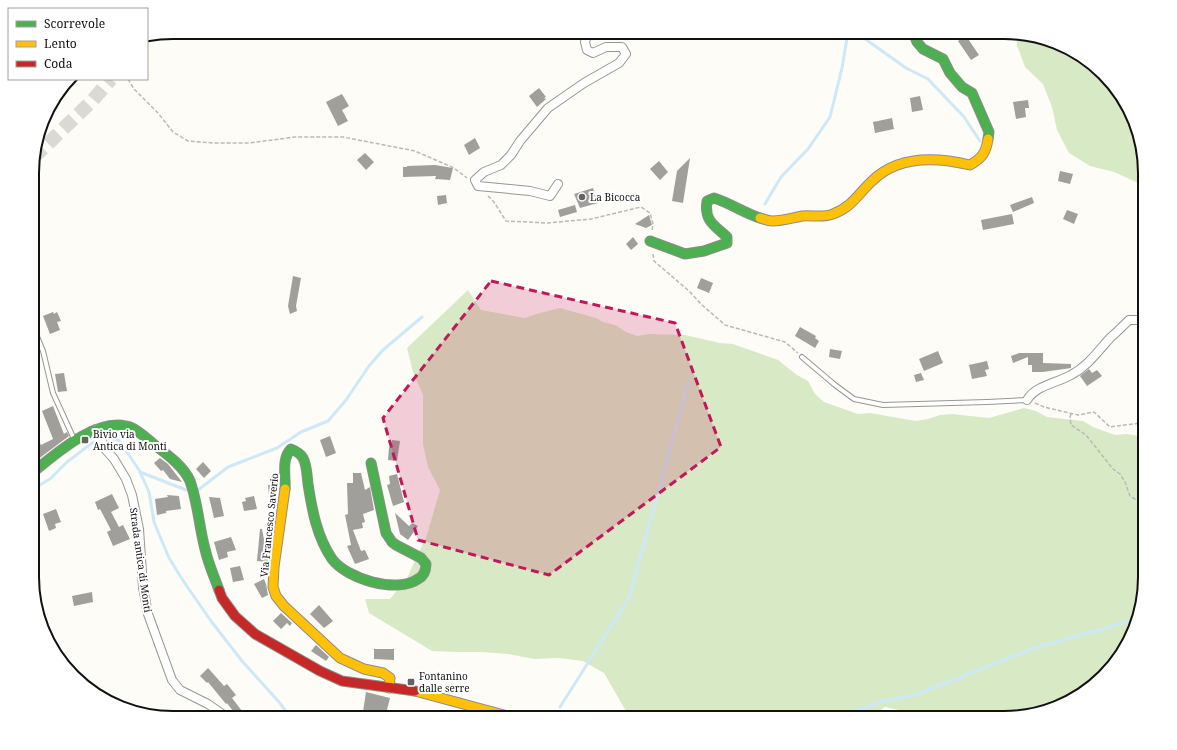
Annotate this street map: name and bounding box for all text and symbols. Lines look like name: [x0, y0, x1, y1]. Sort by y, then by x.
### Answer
legend: [8, 8, 148, 80]
text: Scorrevole: [44, 15, 105, 32]
text: Lento: [44, 35, 77, 52]
text: Coda: [44, 55, 73, 72]
place label: La Bicocca: [590, 190, 641, 204]
marker: La Bicocca: [577, 192, 587, 202]
place label: Bivio via Antica di Monti: [93, 427, 167, 453]
marker: Bivio via Antica di Monti: [80, 435, 90, 445]
street label: Via Francesco Saverio: [257, 472, 281, 578]
street label: Strada antica di Monti: [127, 507, 155, 614]
place label: Fontanino dalle serre: [419, 669, 470, 695]
marker: Fontanino dalle serre: [406, 677, 416, 687]

